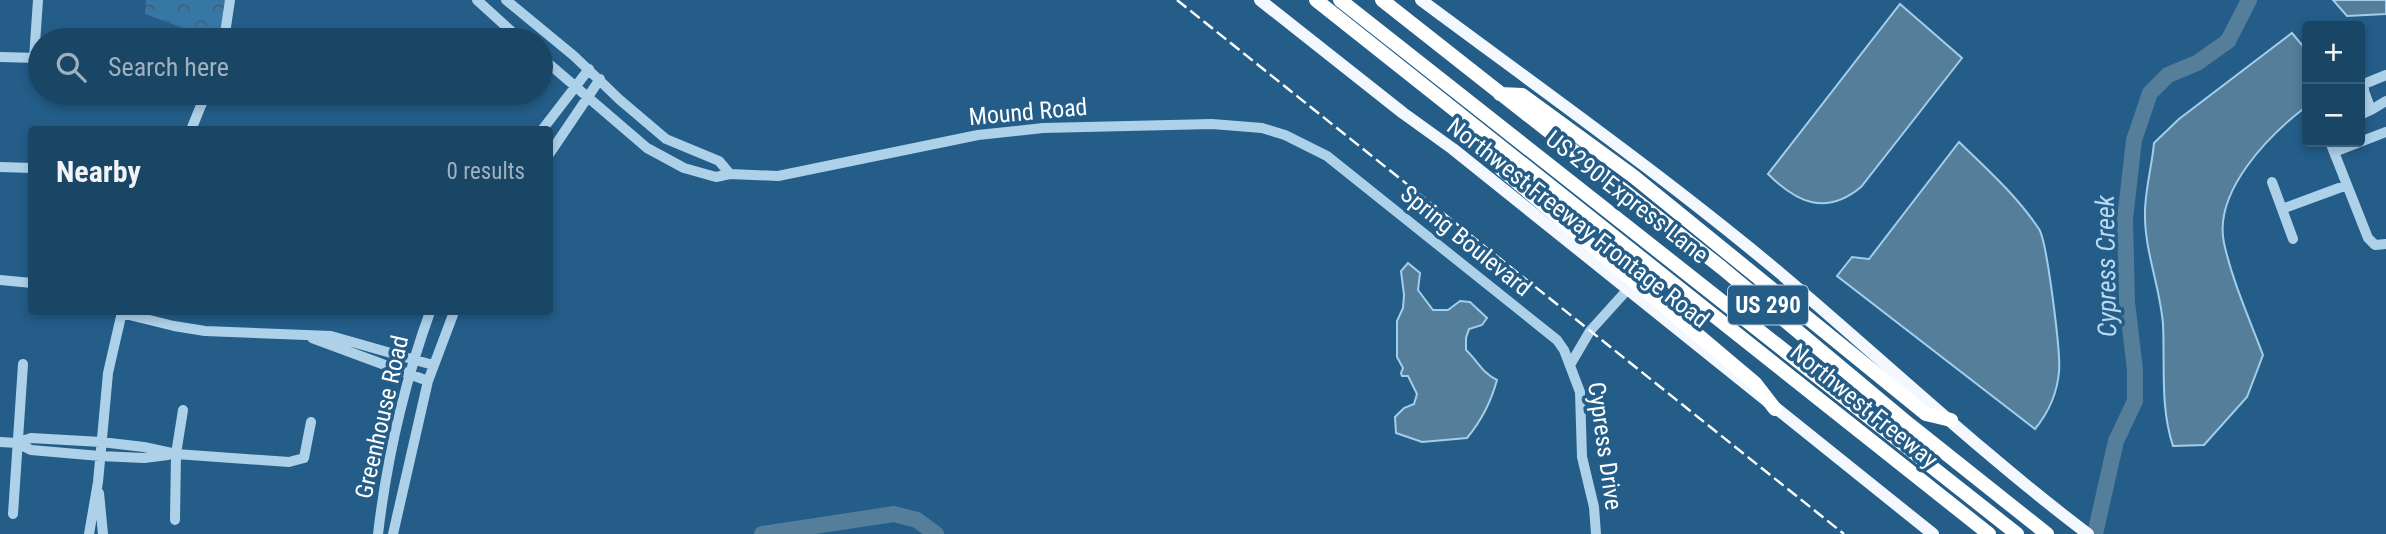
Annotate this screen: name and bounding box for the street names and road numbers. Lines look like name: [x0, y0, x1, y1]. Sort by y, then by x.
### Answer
street label: Mound Road: [967, 93, 1089, 131]
street label: Northwest Freeway Frontage Road: [1442, 112, 1714, 334]
street label: US 290 Express Lane: [1540, 125, 1714, 269]
street label: Spring Boulevard: [1395, 180, 1537, 302]
road number: US 290: [1728, 286, 1808, 324]
street label: Greenhouse Road: [350, 333, 414, 501]
street label: Northwest Freeway: [1785, 338, 1943, 474]
street label: Cypress Drive: [1582, 380, 1628, 512]

